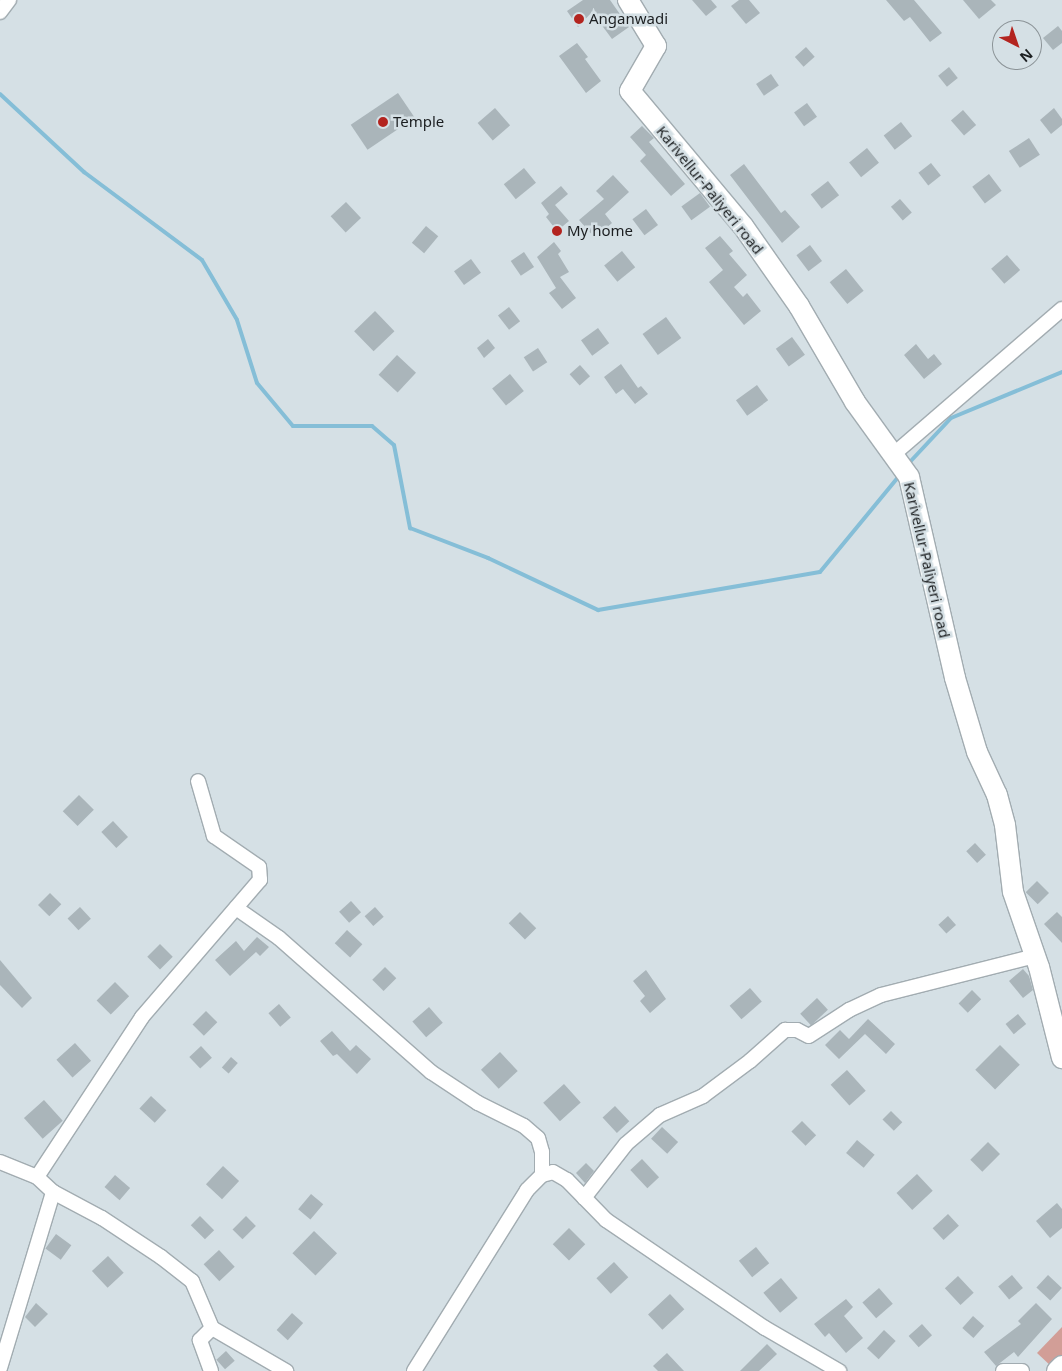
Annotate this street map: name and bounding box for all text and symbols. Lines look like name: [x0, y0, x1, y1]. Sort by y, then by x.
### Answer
place label: Anganwadi: [589, 10, 668, 28]
marker: Anganwadi: [573, 13, 585, 25]
north arrow: [992, 20, 1042, 70]
text: N: [1016, 45, 1037, 67]
place label: Temple: [393, 113, 444, 131]
marker: Temple: [377, 116, 389, 128]
street label: Karivellur-Paliyeri road: [653, 122, 767, 258]
place label: My home: [567, 222, 633, 240]
marker: My home: [551, 225, 563, 237]
street label: Karivellur-Paliyeri road: [900, 480, 954, 640]

